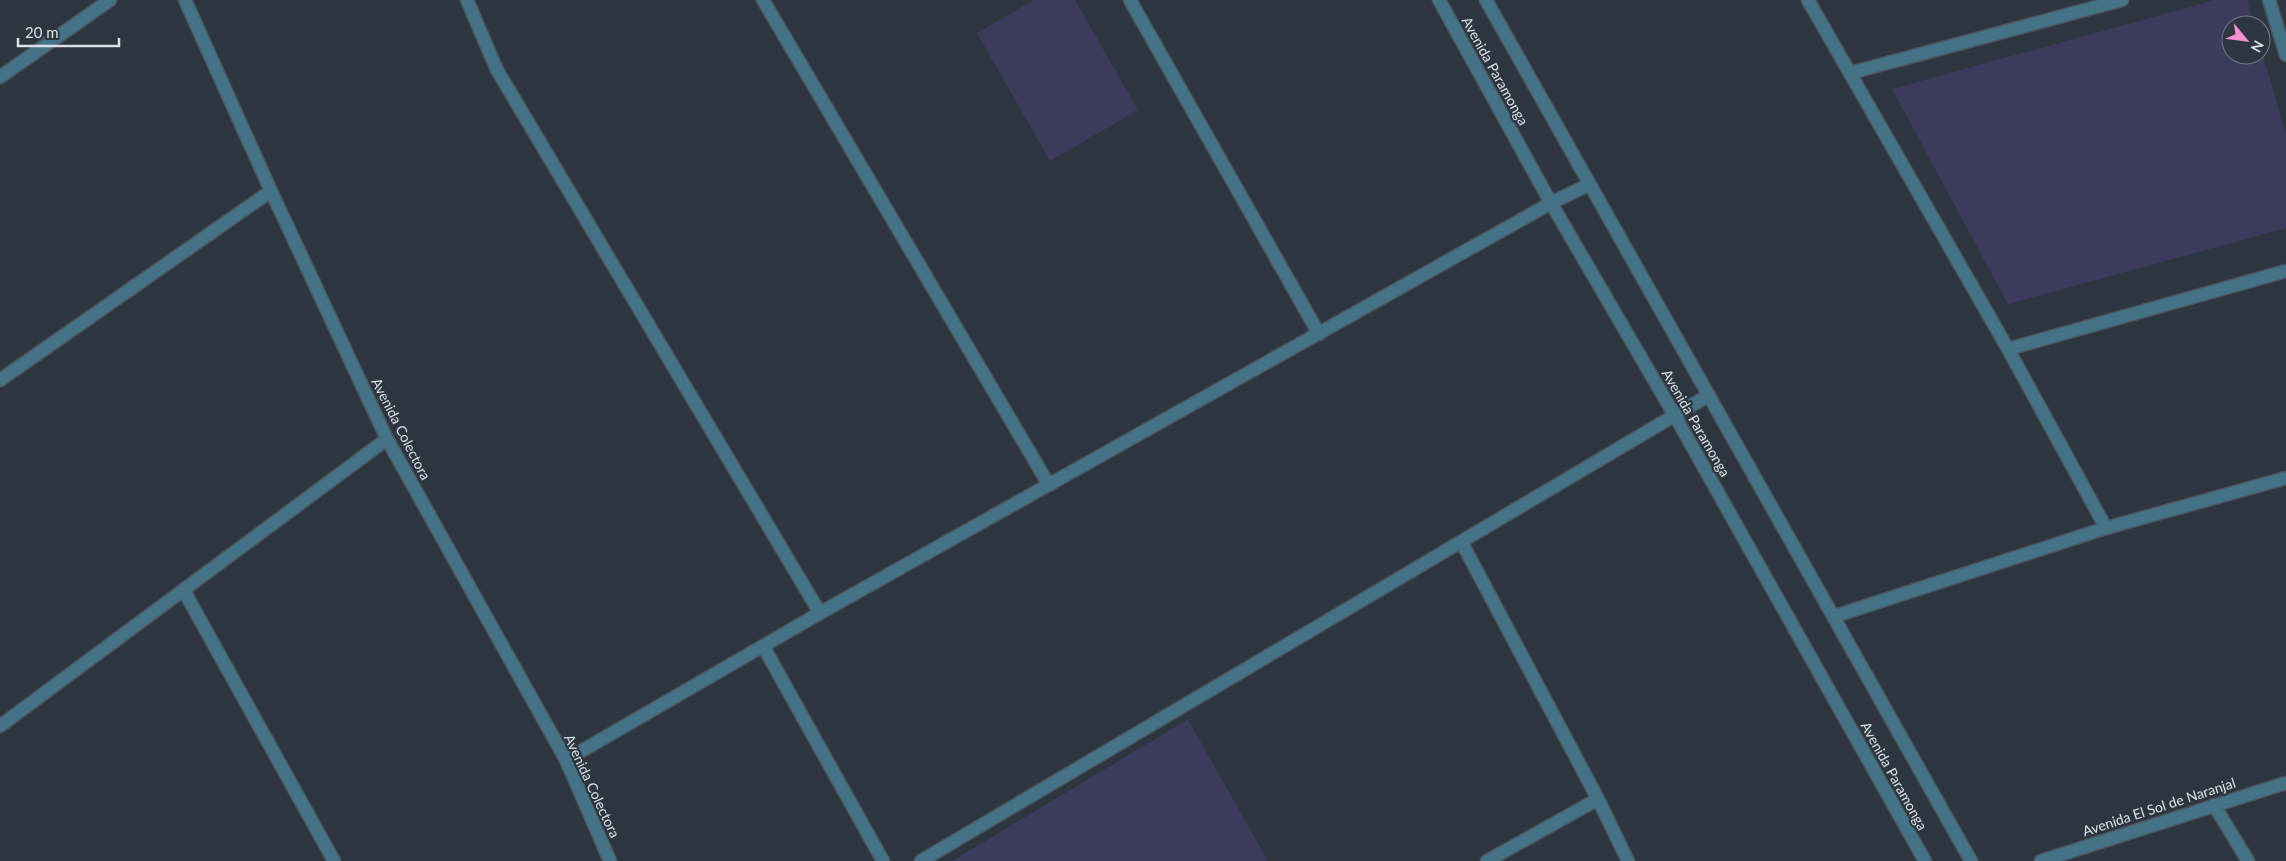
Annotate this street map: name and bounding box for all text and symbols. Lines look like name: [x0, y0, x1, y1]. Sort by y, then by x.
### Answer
street label: Avenida Paramonga: [1459, 14, 1532, 128]
scale bar: [18, 15, 119, 47]
north arrow: [2221, 15, 2271, 65]
text: 20 m: [25, 23, 59, 41]
text: N: [2248, 38, 2268, 55]
street label: Avenida Paramonga: [1659, 366, 1734, 480]
street label: Avenida Colectora: [368, 375, 435, 483]
street label: Avenida Paramonga: [1858, 719, 1931, 833]
street label: Avenida Colectora: [561, 731, 624, 840]
street label: Avenida El Sol de Naranjal: [2080, 774, 2237, 839]

